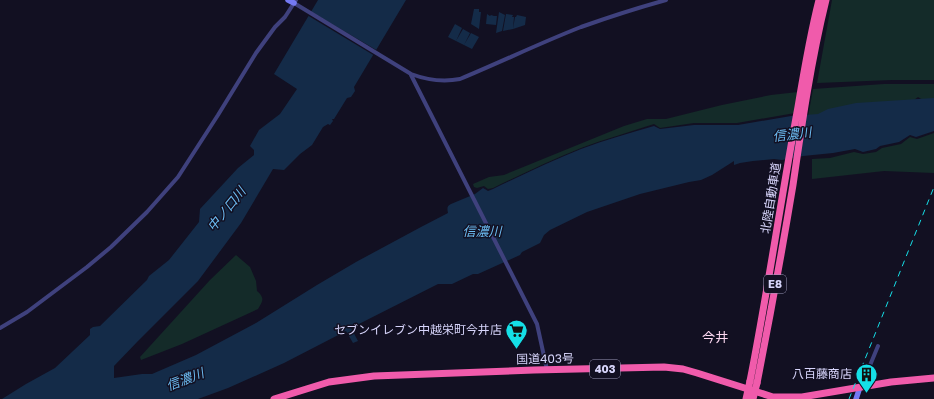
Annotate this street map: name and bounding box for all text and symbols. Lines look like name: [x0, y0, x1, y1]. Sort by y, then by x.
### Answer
water label: 信濃川: [772, 123, 814, 144]
street label: 北陸自動車道: [757, 161, 784, 235]
water label: 中ノ口川: [203, 182, 250, 234]
water label: 信濃川: [462, 223, 503, 239]
road number: E8: [764, 275, 786, 293]
supermarket icon: セブンイレブン中越栄町今井店: [504, 317, 530, 350]
place label: セブンイレブン中越栄町今井店: [334, 322, 502, 337]
district label: 今井: [702, 329, 728, 345]
street label: 国道403号: [516, 350, 574, 367]
road number: 403: [590, 360, 620, 378]
building icon: 八百藤商店: [854, 361, 880, 394]
water label: 信濃川: [164, 364, 208, 393]
place label: 八百藤商店: [792, 366, 852, 381]

